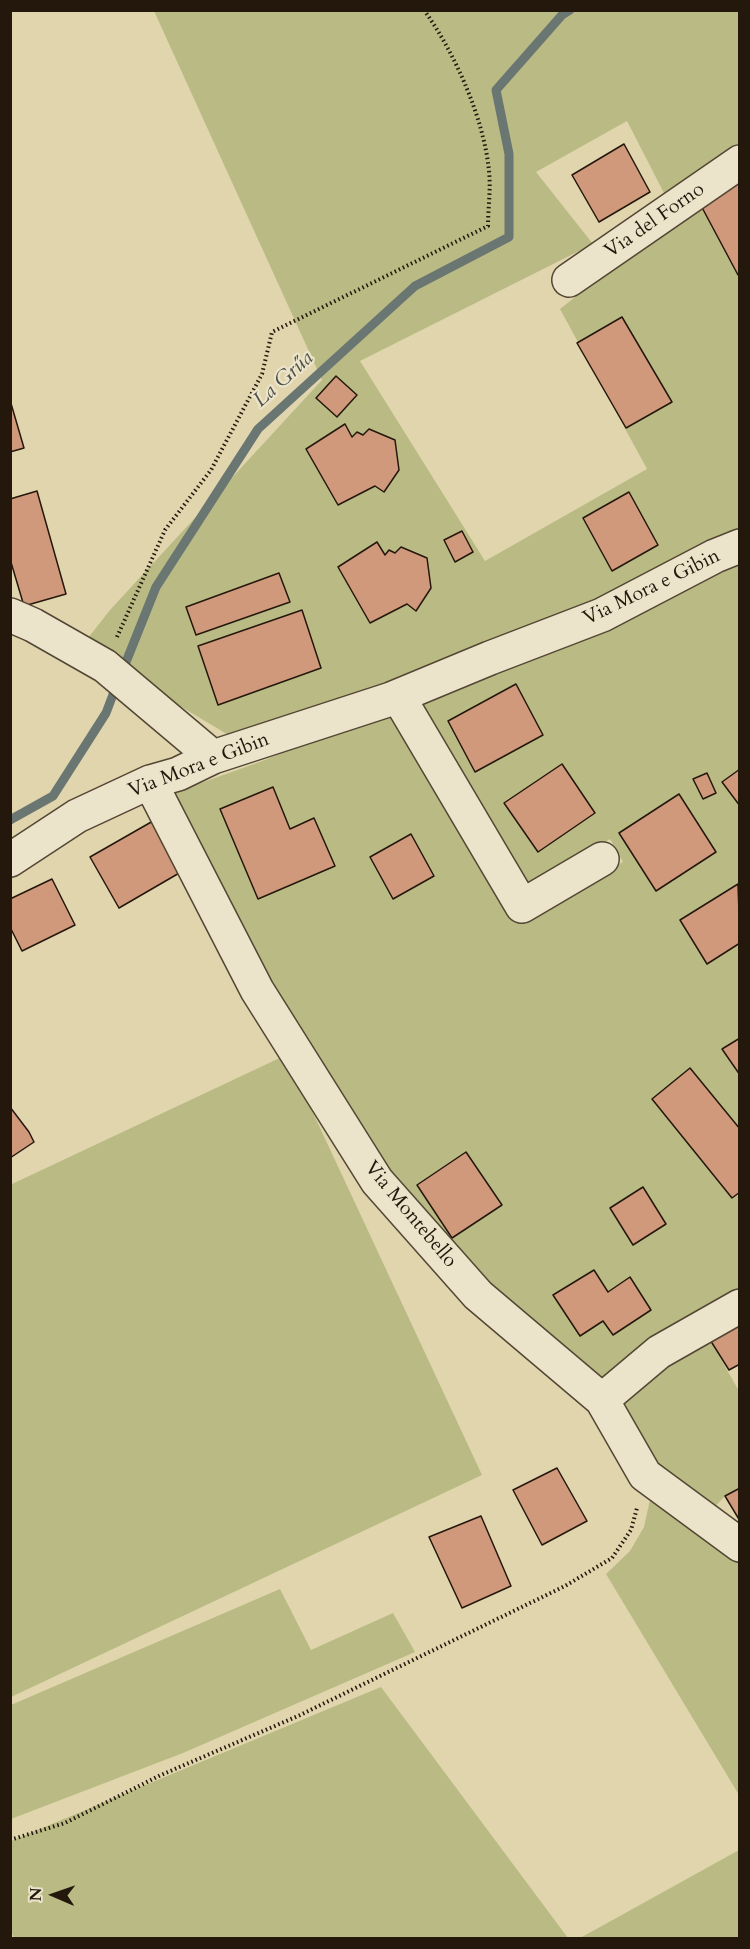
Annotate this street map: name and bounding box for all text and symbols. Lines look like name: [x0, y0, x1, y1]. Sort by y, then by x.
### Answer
street label: Via del Forno: [601, 178, 709, 264]
water label: La Grűa: [249, 346, 319, 414]
street label: Via Mora e Gibin: [580, 545, 724, 631]
street label: Via Mora e Gibin: [125, 728, 273, 804]
street label: Via Montebello: [359, 1157, 461, 1273]
north arrow: [24, 1865, 84, 1925]
text: N: [25, 1887, 47, 1902]

